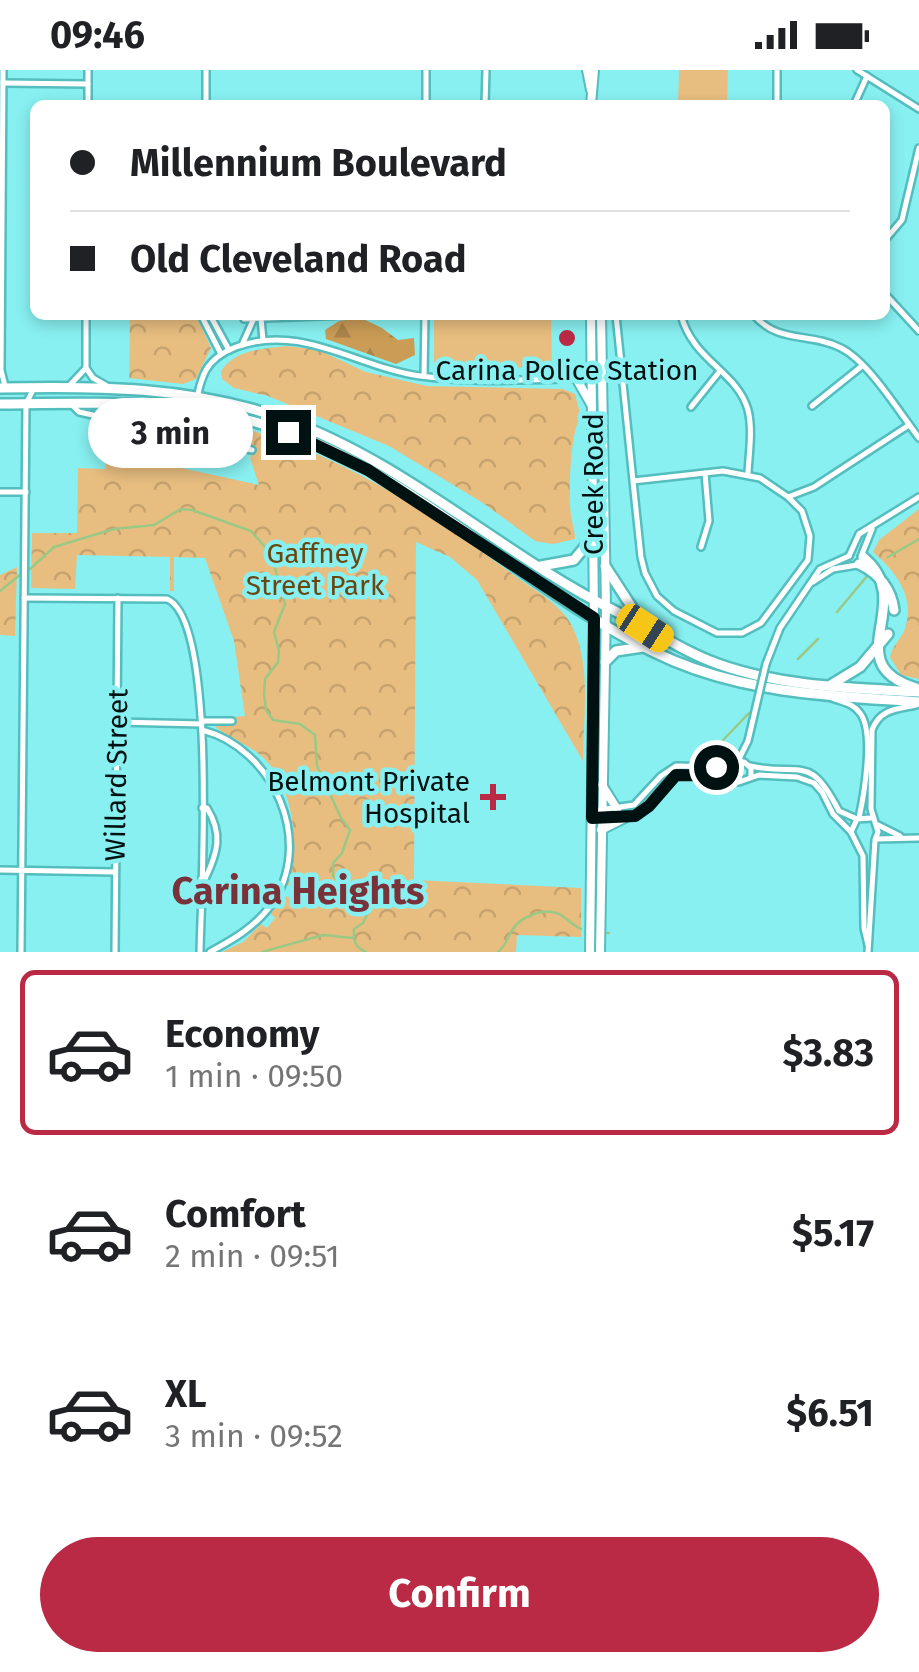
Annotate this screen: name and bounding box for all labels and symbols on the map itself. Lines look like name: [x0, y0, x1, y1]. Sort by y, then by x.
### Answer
marker: Carina Police Station: [556, 327, 578, 349]
place label: Carina Police Station: [436, 354, 698, 387]
callout: 3 min: [88, 397, 253, 467]
route end: [266, 410, 311, 455]
street label: Creek Road: [577, 413, 610, 555]
park label: Gaffney Street Park: [246, 537, 385, 602]
car: [612, 599, 678, 657]
street label: Willard Street: [98, 688, 135, 862]
route start: [694, 745, 739, 790]
place label: Belmont Private Hospital: [267, 765, 470, 830]
marker: Belmont Private Hospital: [480, 784, 506, 810]
district label: Carina Heights: [172, 868, 424, 914]

